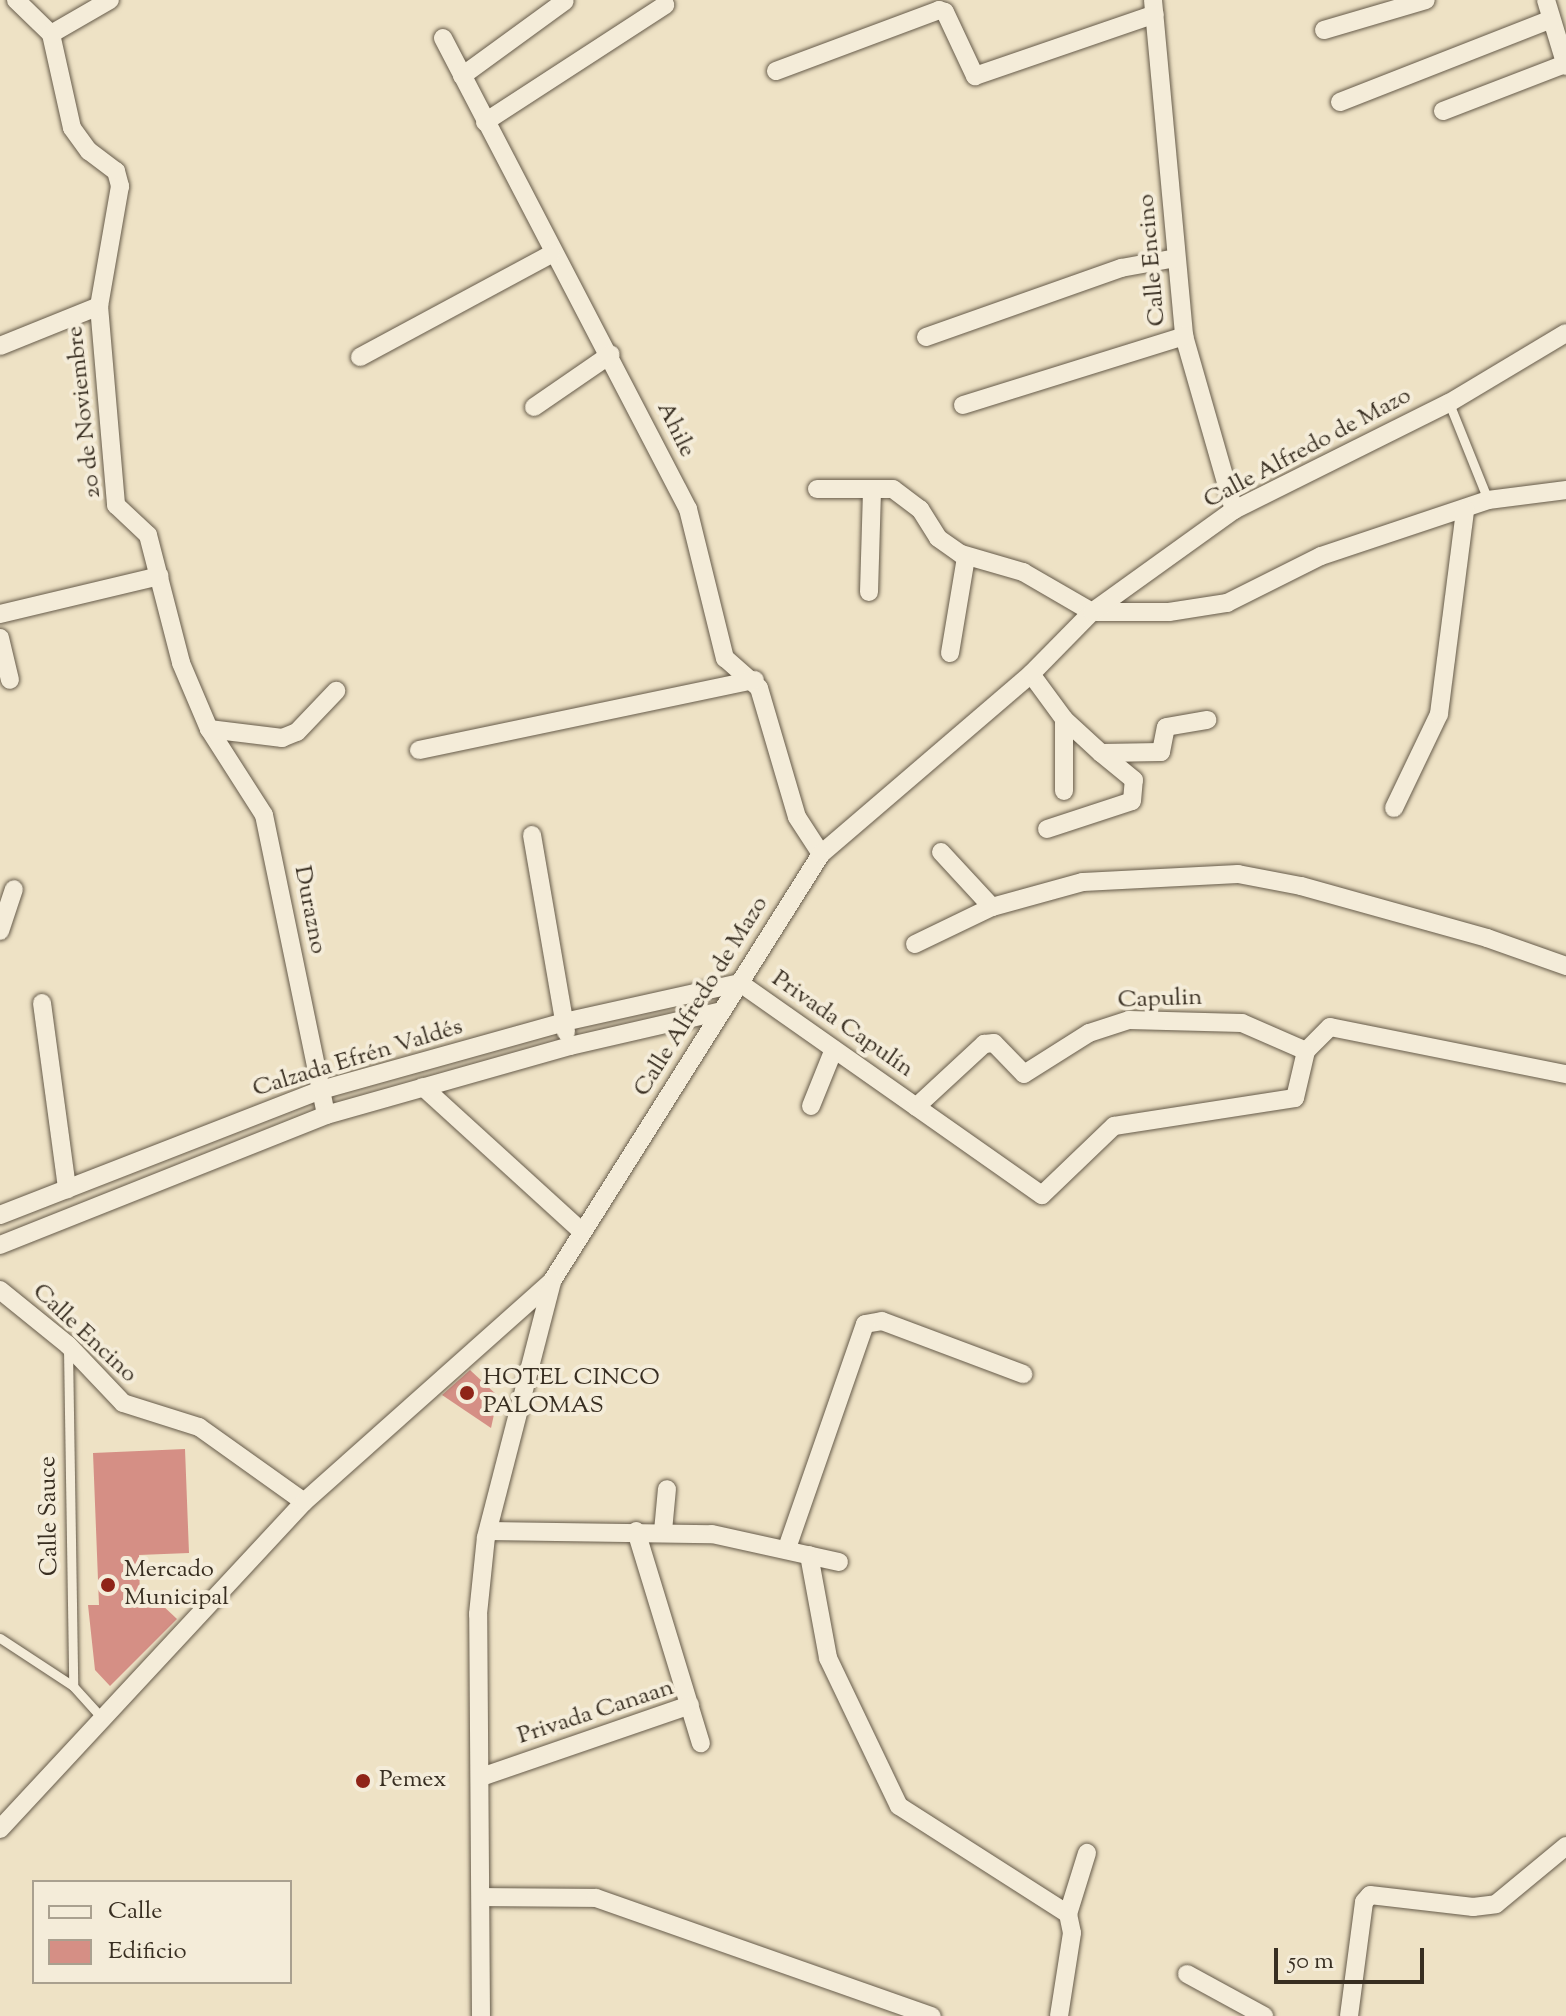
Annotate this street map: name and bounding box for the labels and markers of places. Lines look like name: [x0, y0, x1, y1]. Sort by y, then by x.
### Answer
place label: HOTEL CINCO PALOMAS: [483, 1365, 660, 1421]
marker: HOTEL CINCO PALOMAS: [458, 1384, 476, 1402]
place label: Mercado Municipal: [124, 1557, 229, 1613]
marker: Mercado Municipal: [99, 1576, 117, 1594]
place label: Pemex: [379, 1767, 446, 1795]
marker: Pemex: [354, 1772, 372, 1790]

